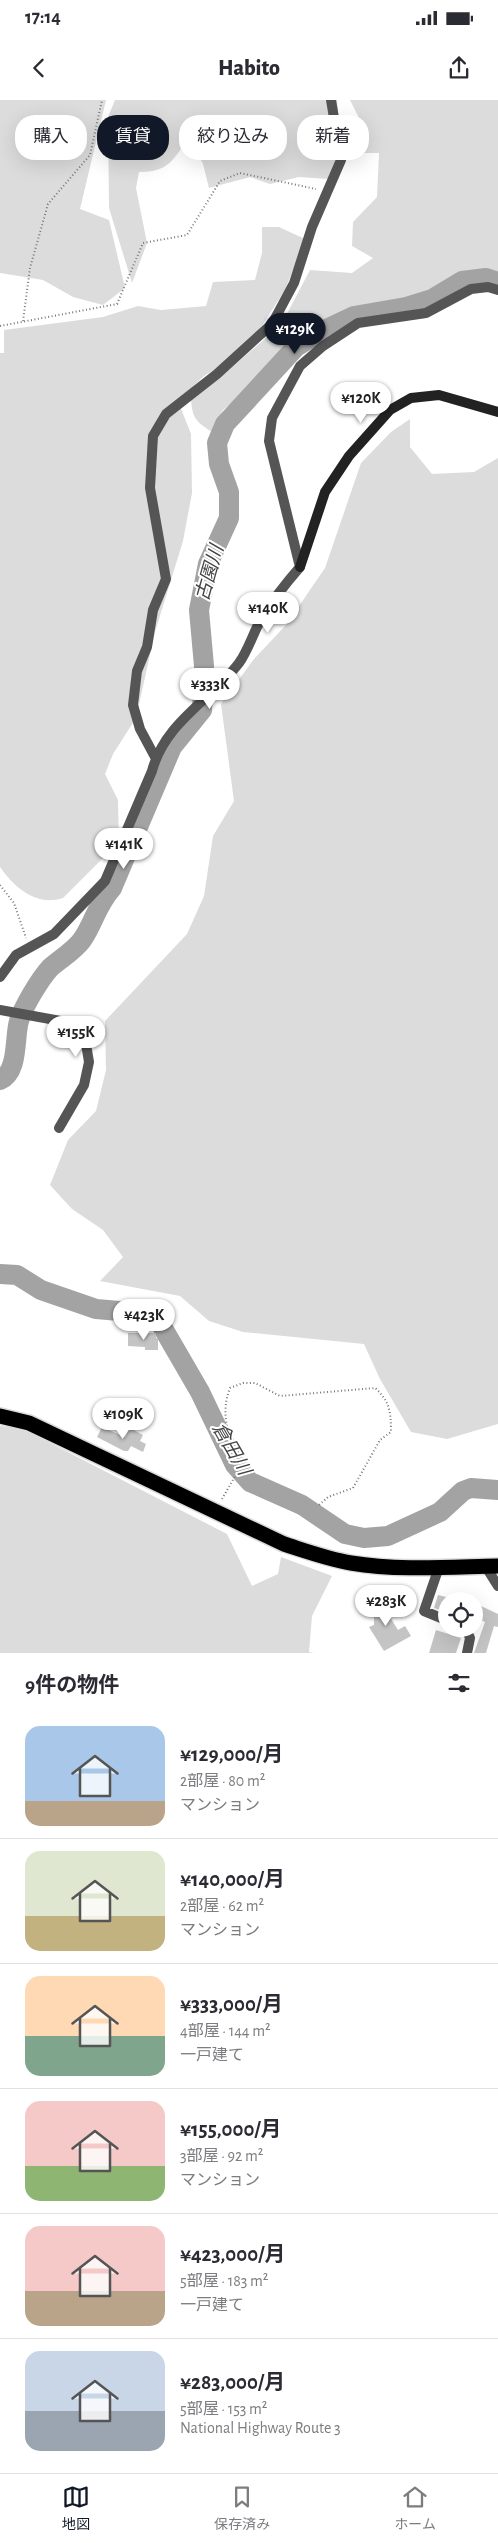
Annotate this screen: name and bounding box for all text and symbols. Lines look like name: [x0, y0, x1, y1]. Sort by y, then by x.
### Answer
text: 17:14: [25, 8, 61, 27]
icon: back: [25, 54, 53, 82]
icon: share: [445, 54, 473, 82]
text: Habito: [218, 57, 280, 79]
chip: 購入: [15, 115, 87, 160]
chip: 賃貸: [97, 115, 169, 160]
chip: 絞り込み: [179, 115, 287, 160]
chip: 新着: [297, 115, 369, 160]
pin: ¥129K: [260, 312, 330, 355]
text: ¥129K: [276, 321, 314, 337]
pin: ¥120K: [326, 382, 396, 424]
text: ¥120K: [341, 390, 381, 406]
water label: 古園川: [192, 541, 228, 603]
pin: ¥140K: [233, 592, 303, 634]
text: ¥140K: [248, 600, 288, 616]
pin: ¥333K: [175, 668, 245, 710]
text: ¥333K: [191, 676, 229, 692]
pin: ¥141K: [89, 828, 159, 870]
text: ¥141K: [105, 836, 143, 852]
pin: ¥155K: [41, 1016, 111, 1058]
text: ¥155K: [57, 1024, 95, 1040]
pin: ¥423K: [109, 1298, 179, 1341]
text: ¥423K: [124, 1307, 164, 1323]
pin: ¥109K: [88, 1398, 158, 1440]
text: ¥109K: [103, 1406, 143, 1422]
water label: 倉田川: [209, 1419, 255, 1480]
pin: ¥283K: [351, 1584, 421, 1627]
map controls: [438, 1592, 483, 1637]
button: locate: [438, 1592, 483, 1637]
text: ¥283K: [366, 1593, 406, 1609]
icon: filters: [445, 1669, 473, 1697]
text: 9件の物件: [25, 1675, 119, 1696]
text: ¥129,000/月: [180, 1744, 283, 1765]
icon: home: [65, 1746, 125, 1806]
text: 2部屋 · 80 m²: [180, 1773, 265, 1789]
text: マンション: [180, 1797, 260, 1813]
text: ¥140,000/月: [180, 1869, 285, 1890]
icon: home: [65, 1871, 125, 1931]
text: 2部屋 · 62 m²: [180, 1898, 264, 1914]
text: マンション: [180, 1922, 260, 1938]
text: ¥333,000/月: [180, 1994, 283, 2015]
icon: home: [65, 1996, 125, 2056]
text: 4部屋 · 144 m²: [180, 2023, 271, 2039]
text: 一戸建て: [180, 2047, 244, 2063]
text: ¥155,000/月: [180, 2119, 281, 2140]
icon: home: [65, 2121, 125, 2181]
text: 3部屋 · 92 m²: [180, 2148, 263, 2164]
text: マンション: [180, 2172, 260, 2188]
text: ¥423,000/月: [180, 2244, 285, 2265]
icon: home: [65, 2246, 125, 2306]
text: 5部屋 · 183 m²: [180, 2273, 268, 2289]
text: 一戸建て: [180, 2297, 244, 2313]
icon: home: [65, 2371, 125, 2431]
text: ¥283,000/月: [180, 2372, 285, 2393]
text: 5部屋 · 153 m²: [180, 2401, 267, 2417]
text: National Highway Route 3: [180, 2420, 341, 2436]
tab: 地図: [62, 2483, 90, 2534]
tab: 保存済み: [214, 2483, 270, 2534]
tab: ホーム: [394, 2483, 436, 2534]

